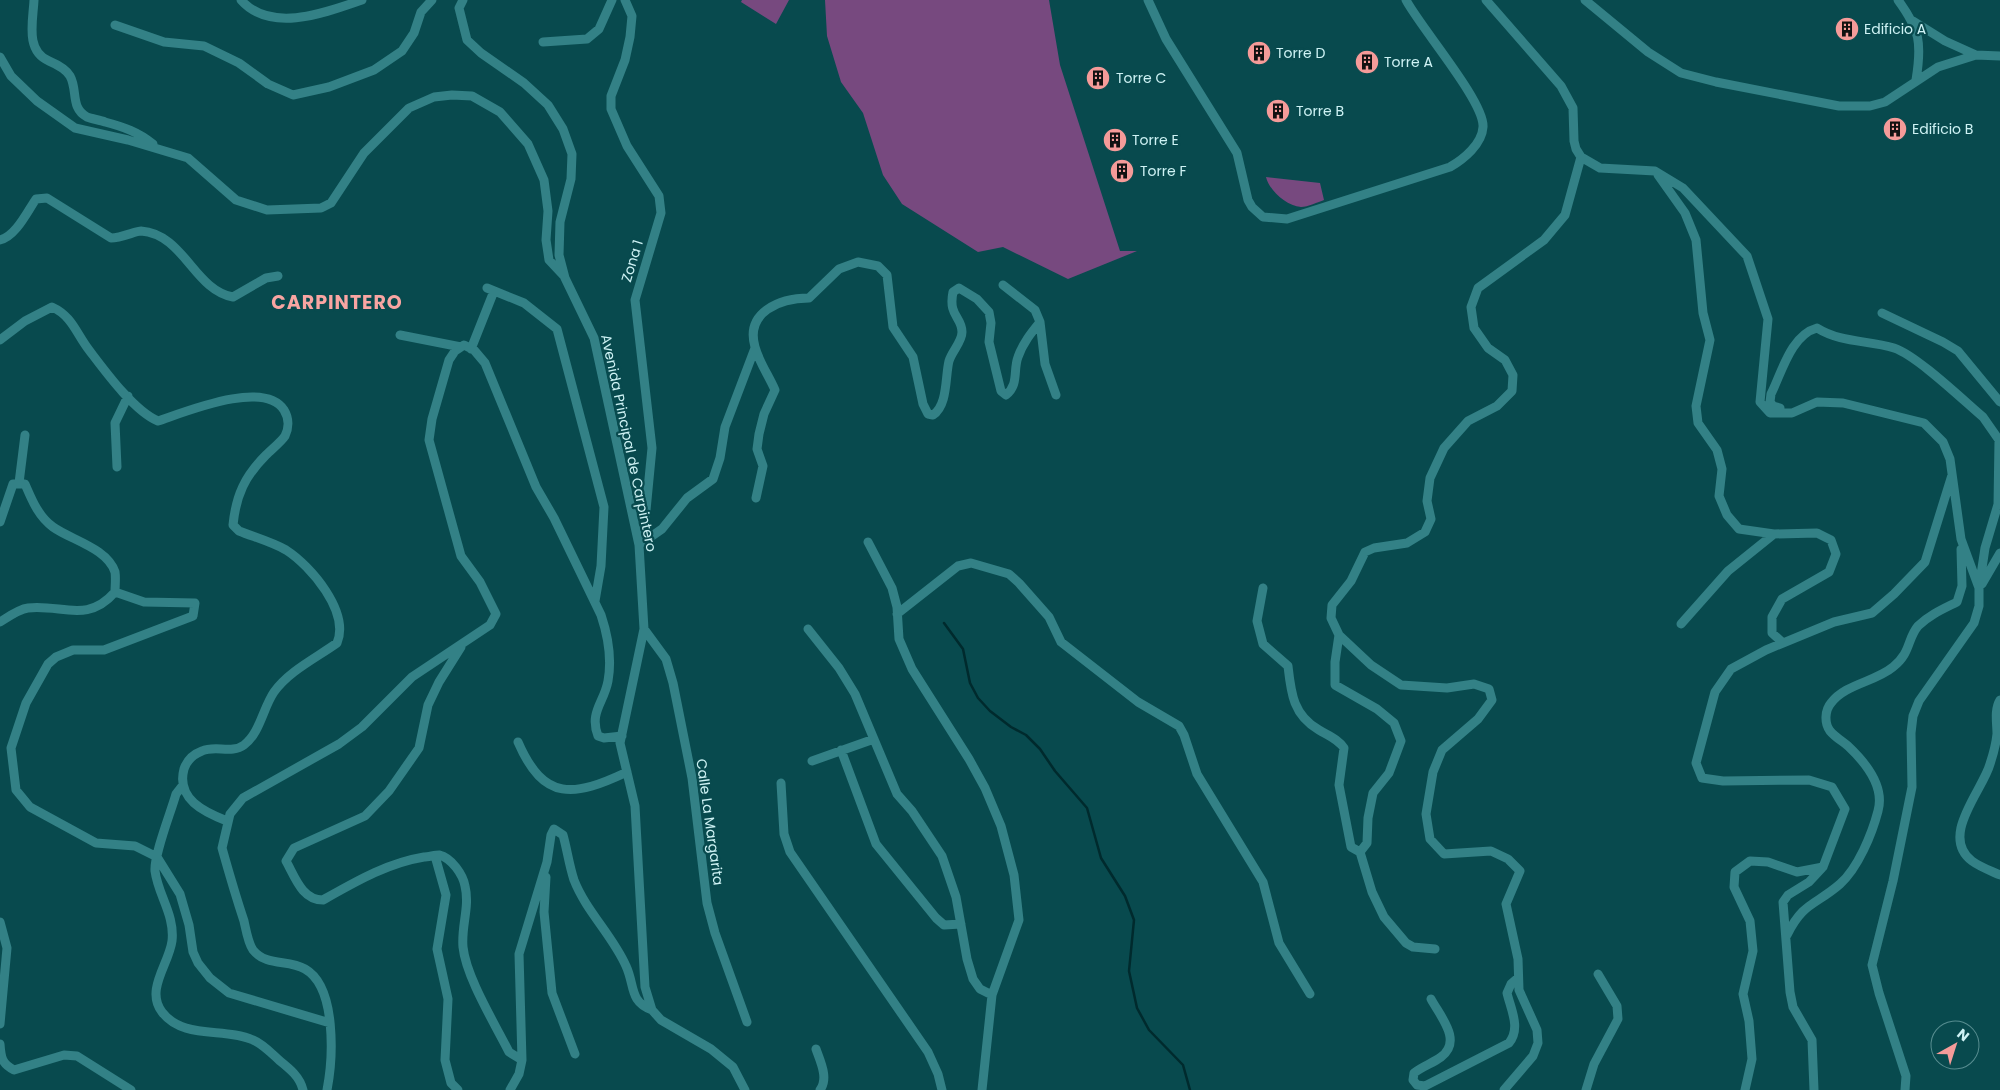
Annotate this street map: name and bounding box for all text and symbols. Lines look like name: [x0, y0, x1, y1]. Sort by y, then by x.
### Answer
building icon: Edificio A: [1834, 16, 1860, 42]
place label: Edificio A: [1864, 19, 1926, 39]
building icon: Torre D: [1246, 40, 1272, 66]
place label: Torre D: [1276, 43, 1325, 63]
building icon: Torre A: [1354, 49, 1380, 75]
place label: Torre A: [1384, 52, 1433, 72]
building icon: Torre C: [1085, 65, 1111, 91]
place label: Torre C: [1116, 68, 1166, 88]
building icon: Torre B: [1265, 98, 1291, 124]
place label: Torre B: [1296, 101, 1344, 121]
building icon: Edificio B: [1882, 116, 1908, 142]
place label: Edificio B: [1912, 119, 1973, 139]
building icon: Torre E: [1102, 127, 1128, 153]
place label: Torre E: [1132, 130, 1179, 150]
building icon: Torre F: [1109, 158, 1135, 184]
place label: Torre F: [1140, 161, 1186, 181]
street label: Zona 1: [616, 237, 648, 285]
district label: CARPINTERO: [271, 289, 403, 316]
street label: Avenida Principal de Carpintero: [596, 332, 662, 554]
street label: Calle La Margarita: [691, 757, 729, 887]
north arrow: [1930, 1020, 1980, 1070]
text: N: [1953, 1024, 1974, 1046]

